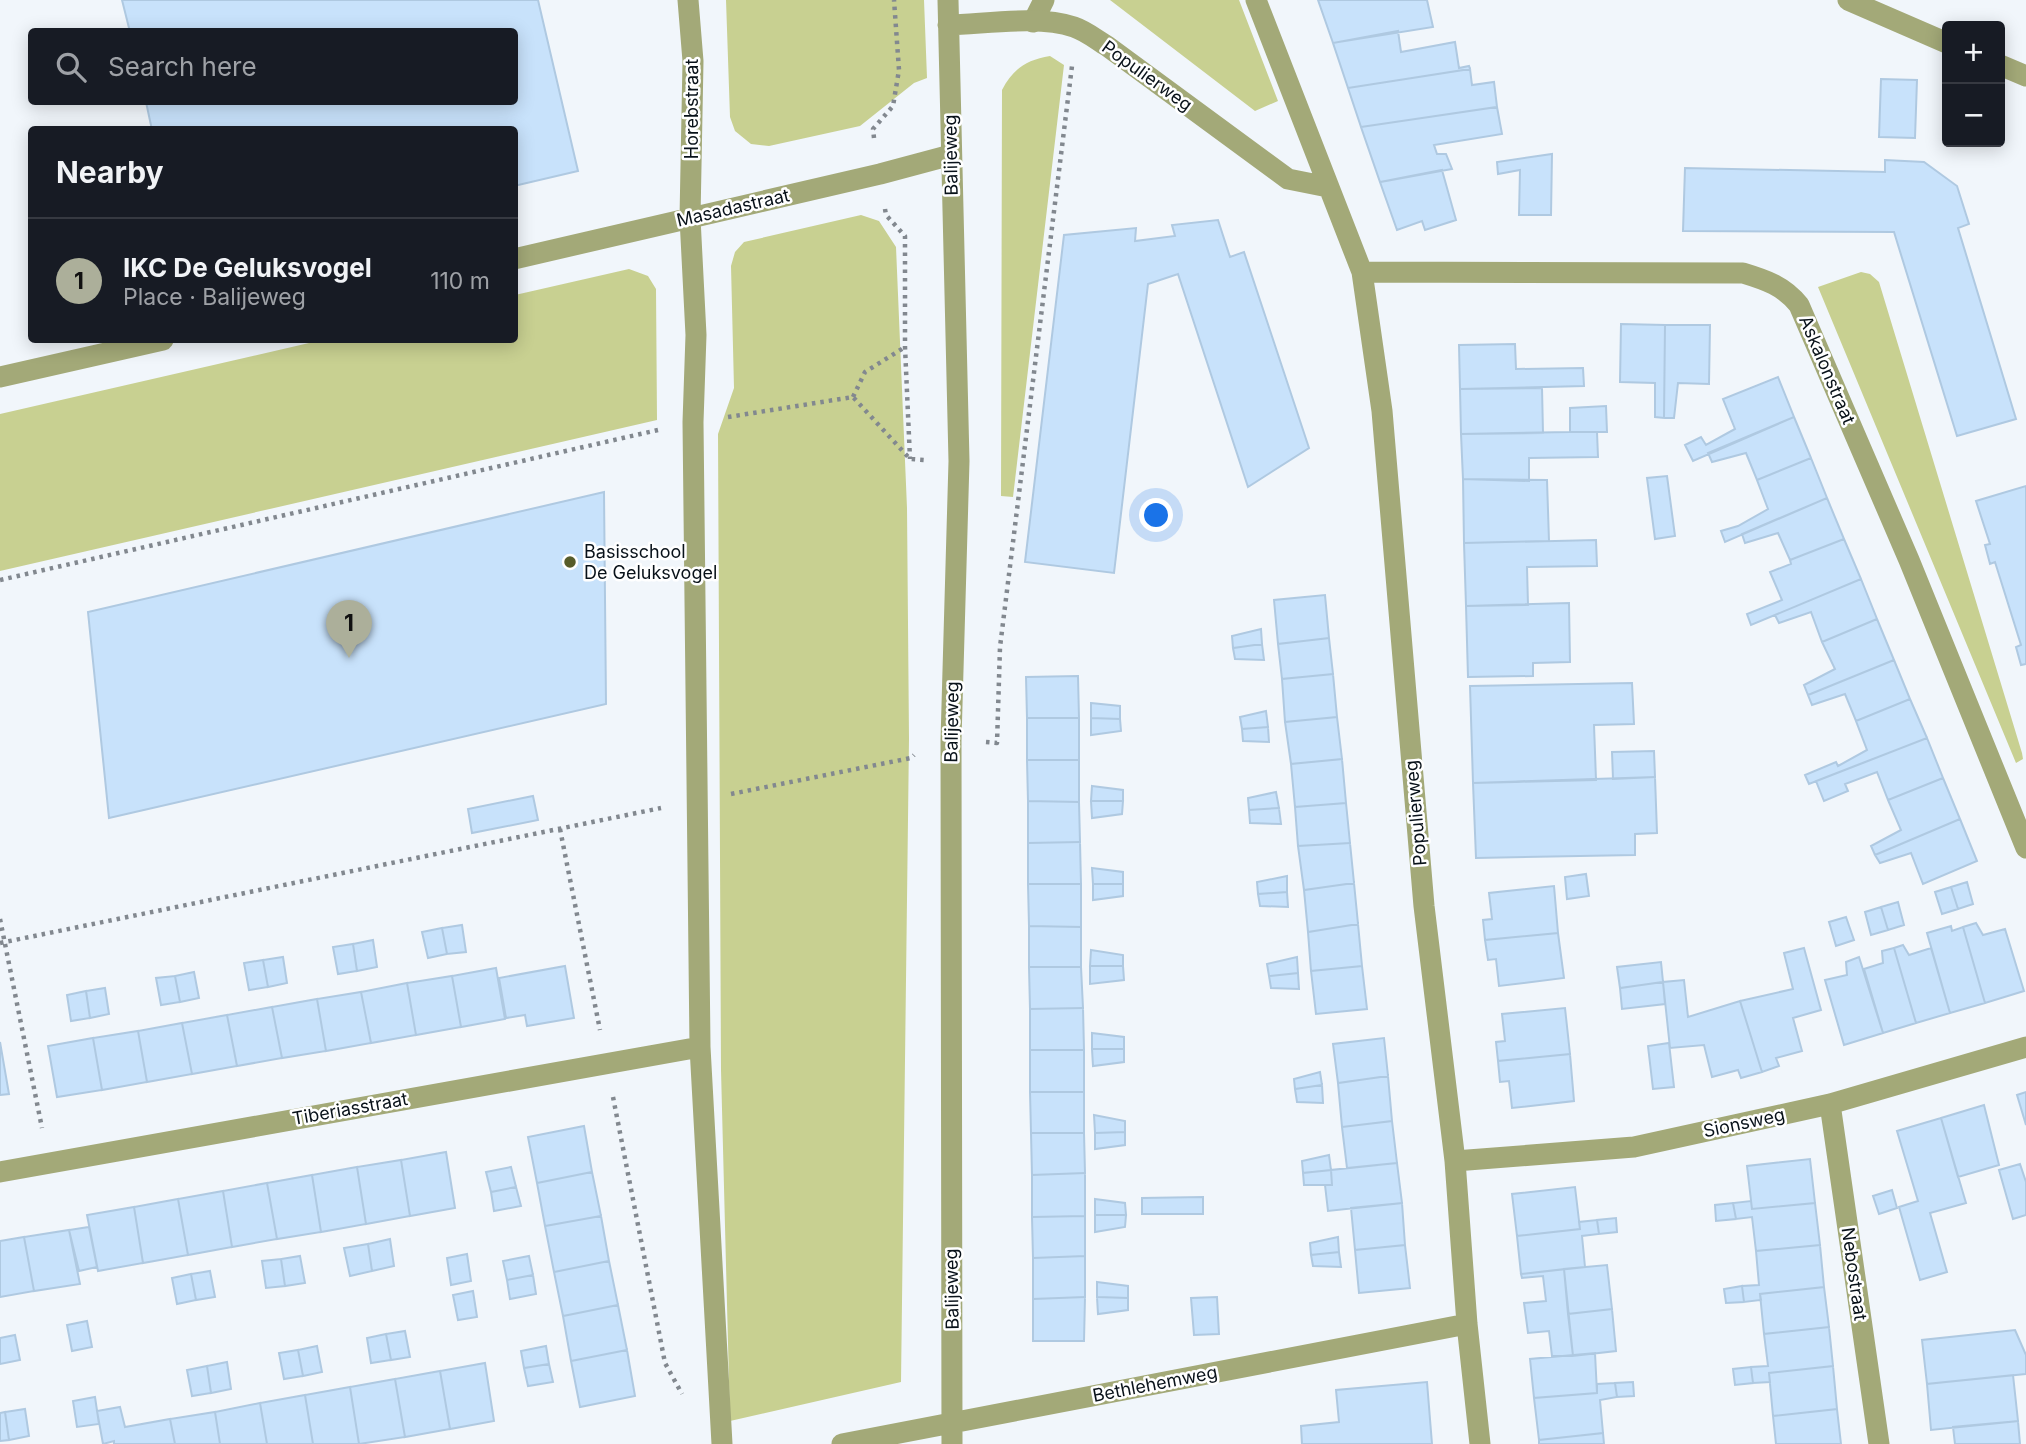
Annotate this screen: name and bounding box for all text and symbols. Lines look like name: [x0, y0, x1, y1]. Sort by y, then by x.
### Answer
map controls: [1942, 21, 2005, 147]
button: +: [1942, 21, 2005, 84]
search box: [28, 28, 518, 105]
street label: Populierweg: [1098, 36, 1196, 115]
icon: search: [52, 48, 90, 86]
text: Search here: [108, 51, 257, 82]
street label: Horebstraat: [681, 59, 702, 159]
button: −: [1942, 84, 2005, 147]
street label: Balijeweg: [939, 114, 962, 196]
text: Nearby: [56, 154, 164, 190]
street label: Masadastraat: [674, 184, 792, 231]
text: IKC De Geluksvogel: [123, 252, 372, 283]
text: 1: [74, 267, 84, 295]
text: 110 m: [430, 267, 490, 295]
text: Place · Balijeweg: [123, 283, 306, 311]
street label: Askalonstraat: [1795, 312, 1860, 427]
your location: [1139, 498, 1173, 532]
place label: Basisschool De Geluksvogel: [584, 541, 717, 583]
marker: Basisschool De Geluksvogel: [562, 554, 578, 570]
pin: 1: [326, 600, 372, 658]
street label: Balijeweg: [940, 681, 963, 763]
street label: Populierweg: [1400, 759, 1431, 867]
street label: Tiberiasstraat: [291, 1088, 409, 1129]
street label: Sionsweg: [1701, 1104, 1787, 1141]
street label: Nebostraat: [1838, 1226, 1871, 1322]
street label: Balijeweg: [940, 1248, 963, 1330]
street label: Bethlehemweg: [1091, 1361, 1219, 1406]

